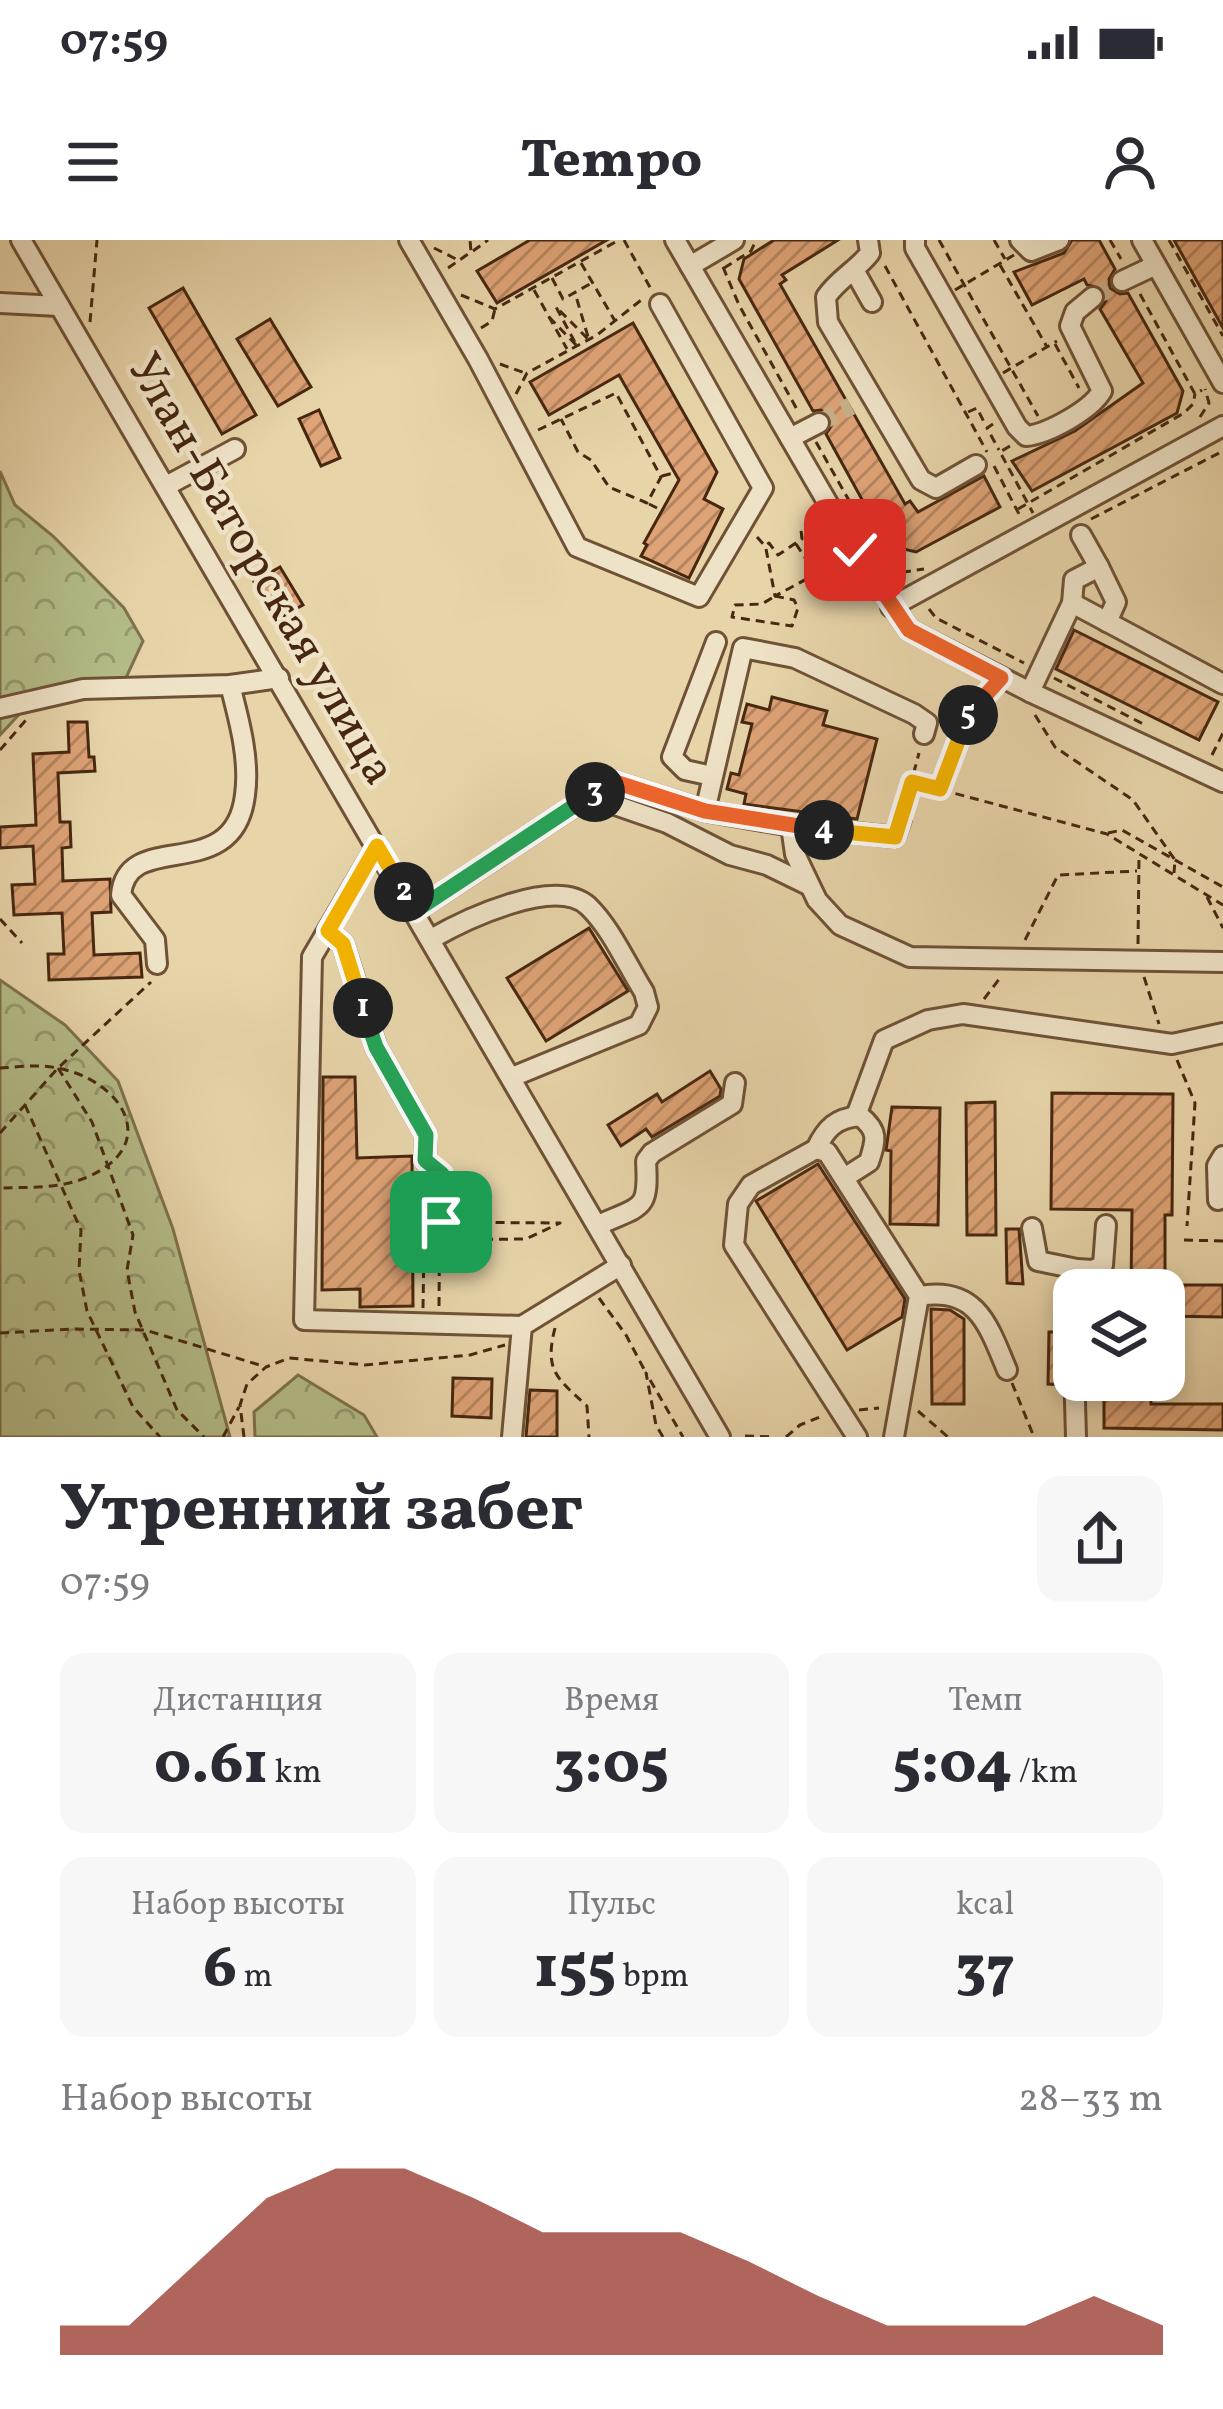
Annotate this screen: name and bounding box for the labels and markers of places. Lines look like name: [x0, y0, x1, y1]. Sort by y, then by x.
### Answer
pin: [804, 499, 906, 601]
pin: 5: [938, 685, 998, 745]
pin: 3: [565, 762, 625, 822]
pin: 4: [794, 800, 854, 860]
pin: 2: [374, 862, 434, 922]
pin: 1: [333, 978, 393, 1038]
pin: [390, 1171, 492, 1273]

